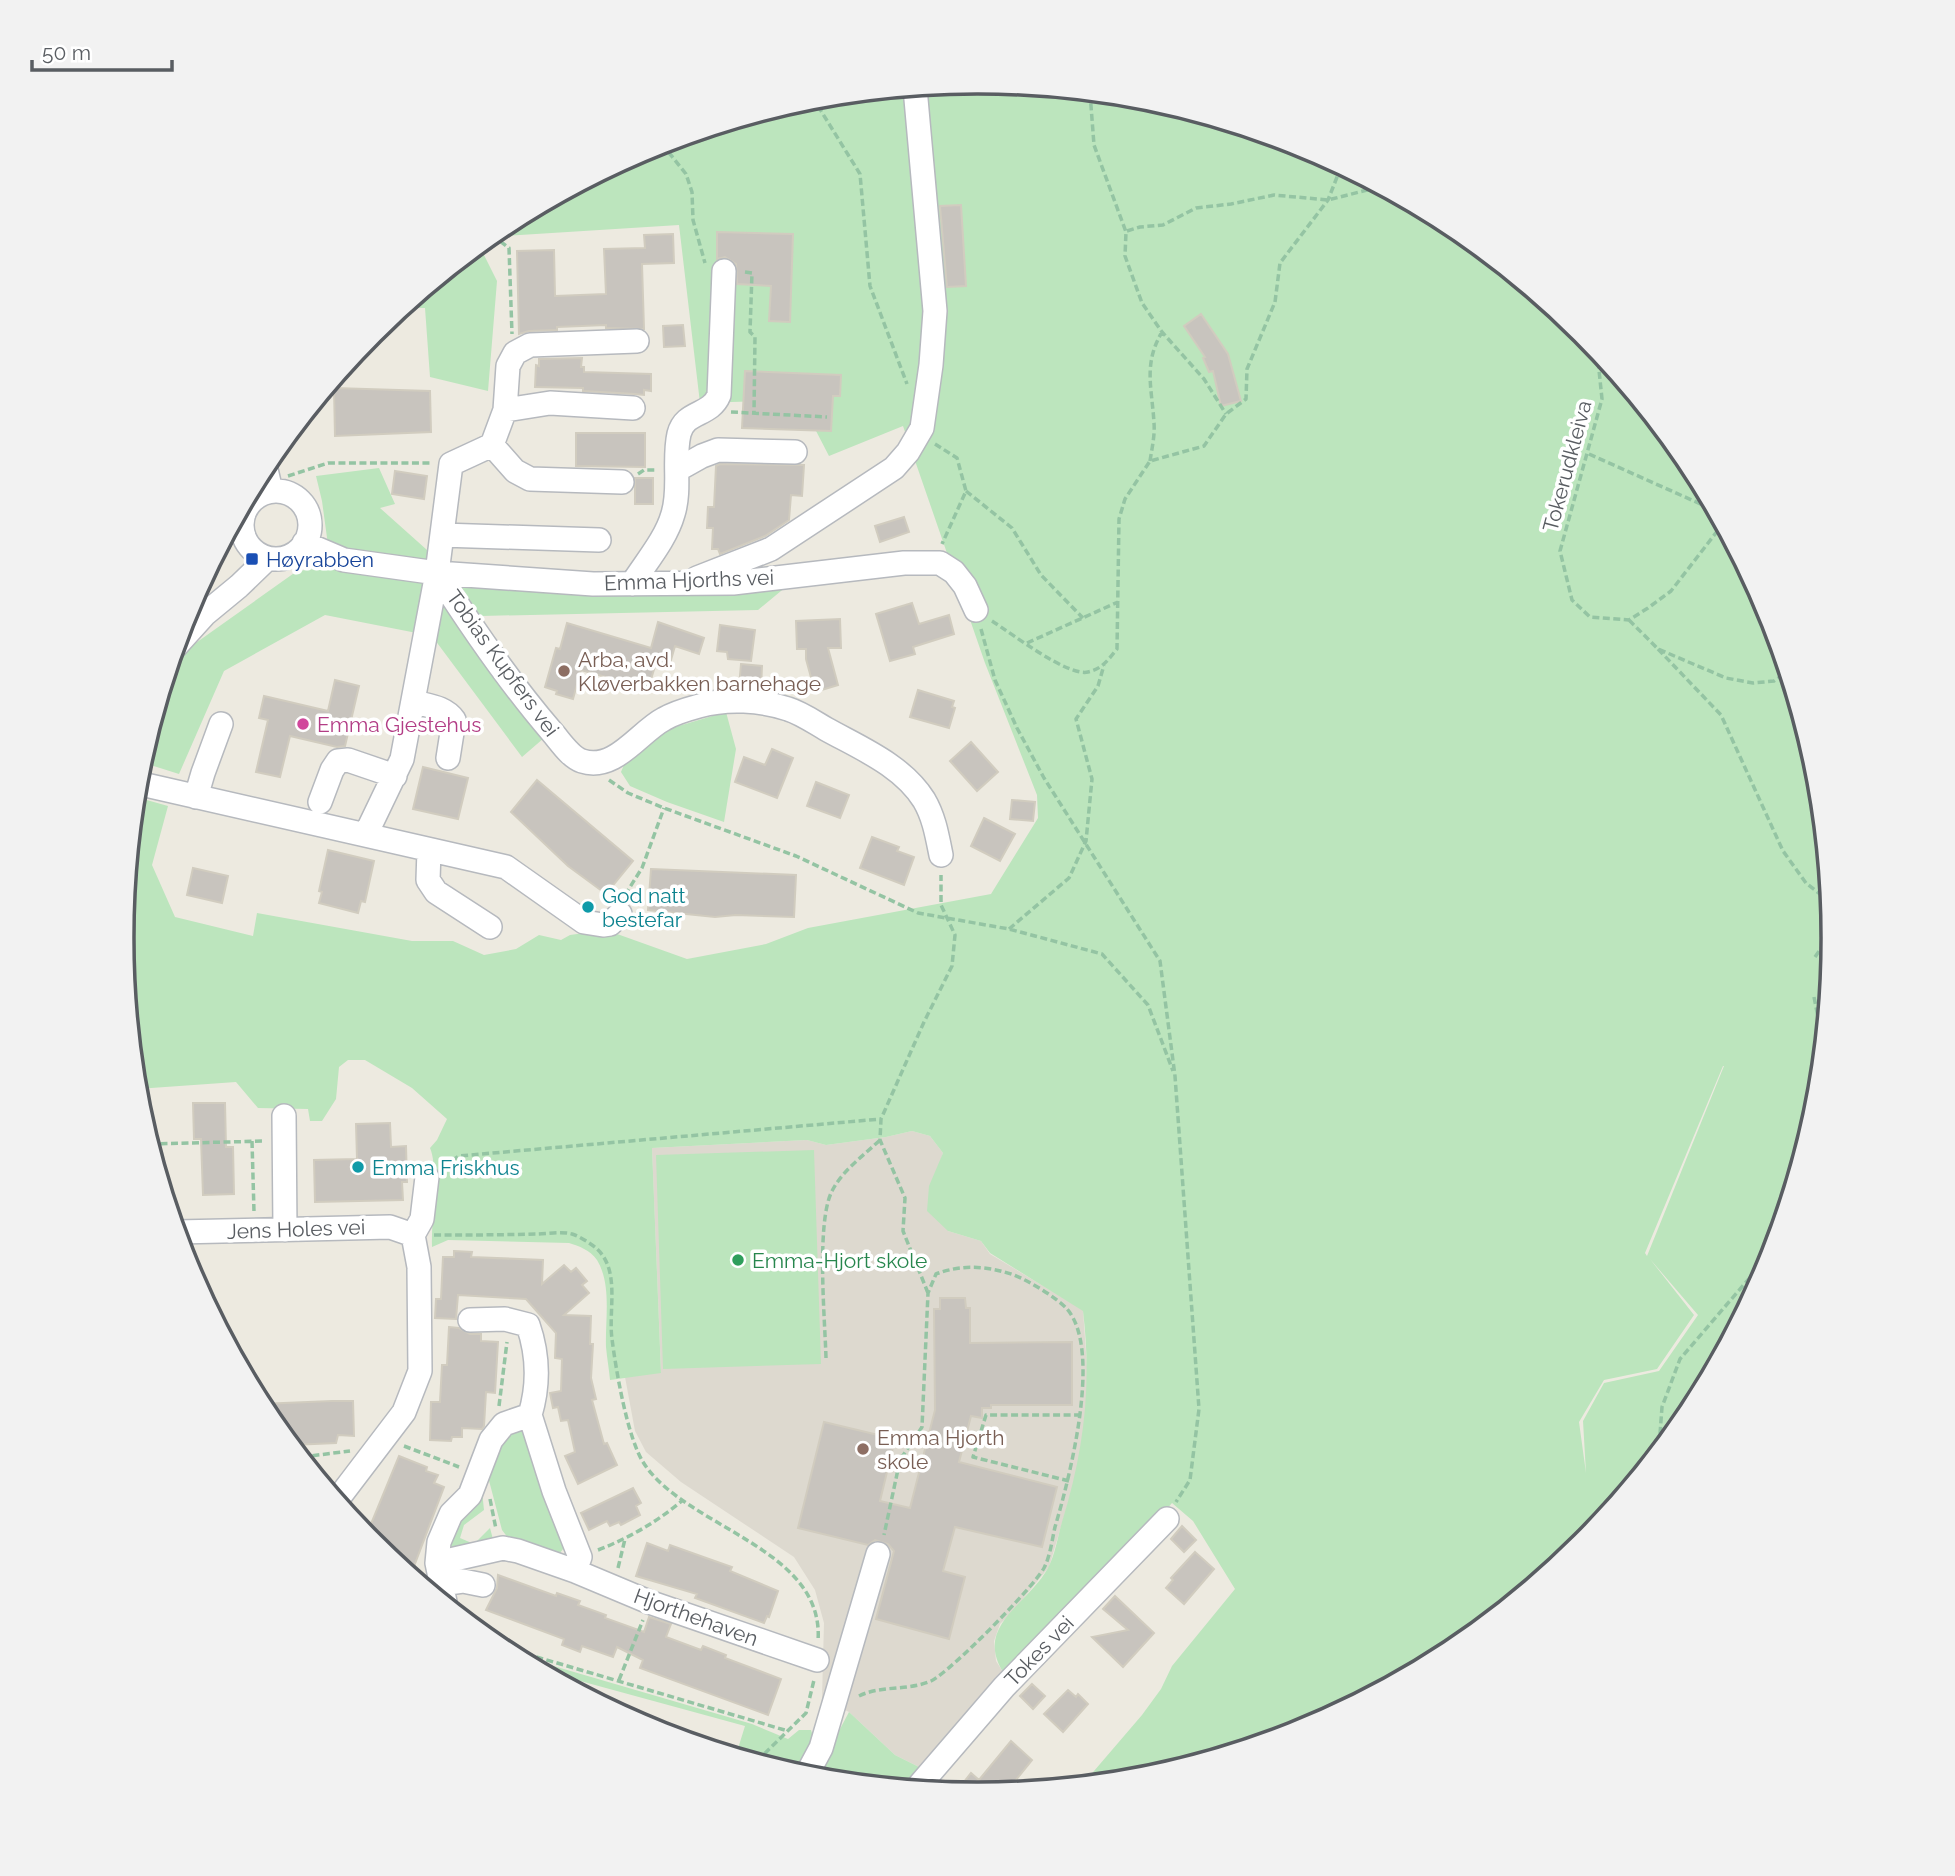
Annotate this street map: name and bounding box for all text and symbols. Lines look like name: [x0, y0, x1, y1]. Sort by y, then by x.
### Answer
scale bar: [32, 28, 172, 72]
text: 50 m: [42, 40, 91, 65]
street label: Tokerudkleiva: [1537, 398, 1597, 534]
place label: Høyrabben: [266, 547, 374, 572]
marker: Høyrabben: [244, 551, 260, 567]
street label: Emma Hjorths vei: [604, 565, 774, 595]
street label: Tobias Kupfers vei: [442, 585, 564, 741]
place label: Arba, avd. Kløverbakken barnehage: [578, 647, 821, 696]
marker: Arba, avd. Kløverbakken barnehage: [556, 663, 572, 679]
place label: Emma Gjestehus: [317, 712, 481, 737]
marker: Emma Gjestehus: [295, 716, 311, 732]
place label: God natt bestefar: [602, 883, 686, 932]
marker: God natt bestefar: [580, 899, 596, 915]
place label: Emma Friskhus: [372, 1155, 520, 1180]
marker: Emma Friskhus: [350, 1159, 366, 1175]
street label: Jens Holes vei: [226, 1214, 366, 1244]
place label: Emma-Hjort skole: [752, 1248, 927, 1273]
marker: Emma-Hjort skole: [730, 1252, 746, 1268]
place label: Emma Hjorth skole: [877, 1425, 1004, 1474]
marker: Emma Hjorth skole: [855, 1441, 871, 1457]
street label: Hjorthehaven: [630, 1583, 762, 1651]
street label: Tokes vei: [999, 1610, 1079, 1692]

